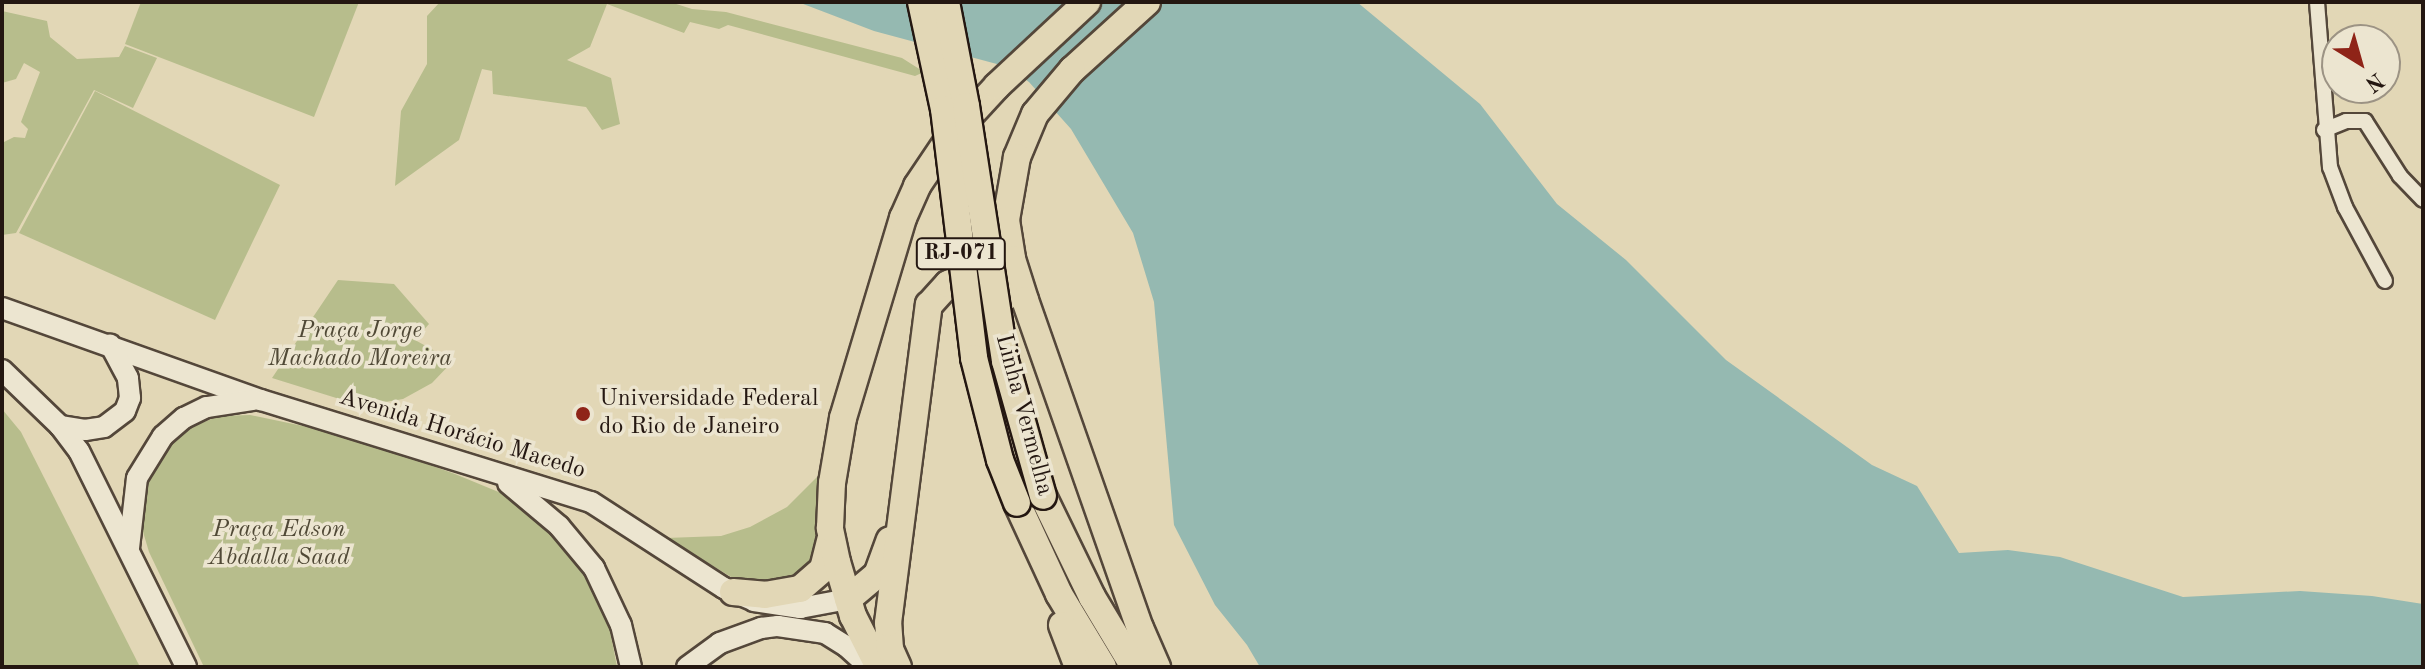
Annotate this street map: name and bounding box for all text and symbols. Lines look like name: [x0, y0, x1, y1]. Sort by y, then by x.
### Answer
north arrow: [2321, 24, 2401, 104]
text: N: [2361, 68, 2388, 95]
road number: RJ-071: [915, 236, 1007, 272]
park label: Praça Jorge Machado Moreira: [268, 318, 452, 374]
street label: Linha Vermelha: [988, 331, 1058, 499]
street label: Avenida Horácio Macedo: [335, 384, 589, 486]
place label: Universidade Federal do Rio de Janeiro: [599, 386, 818, 442]
marker: Universidade Federal do Rio de Janeiro: [574, 405, 592, 423]
park label: Praça Edson Abdalla Saad: [208, 517, 350, 573]

